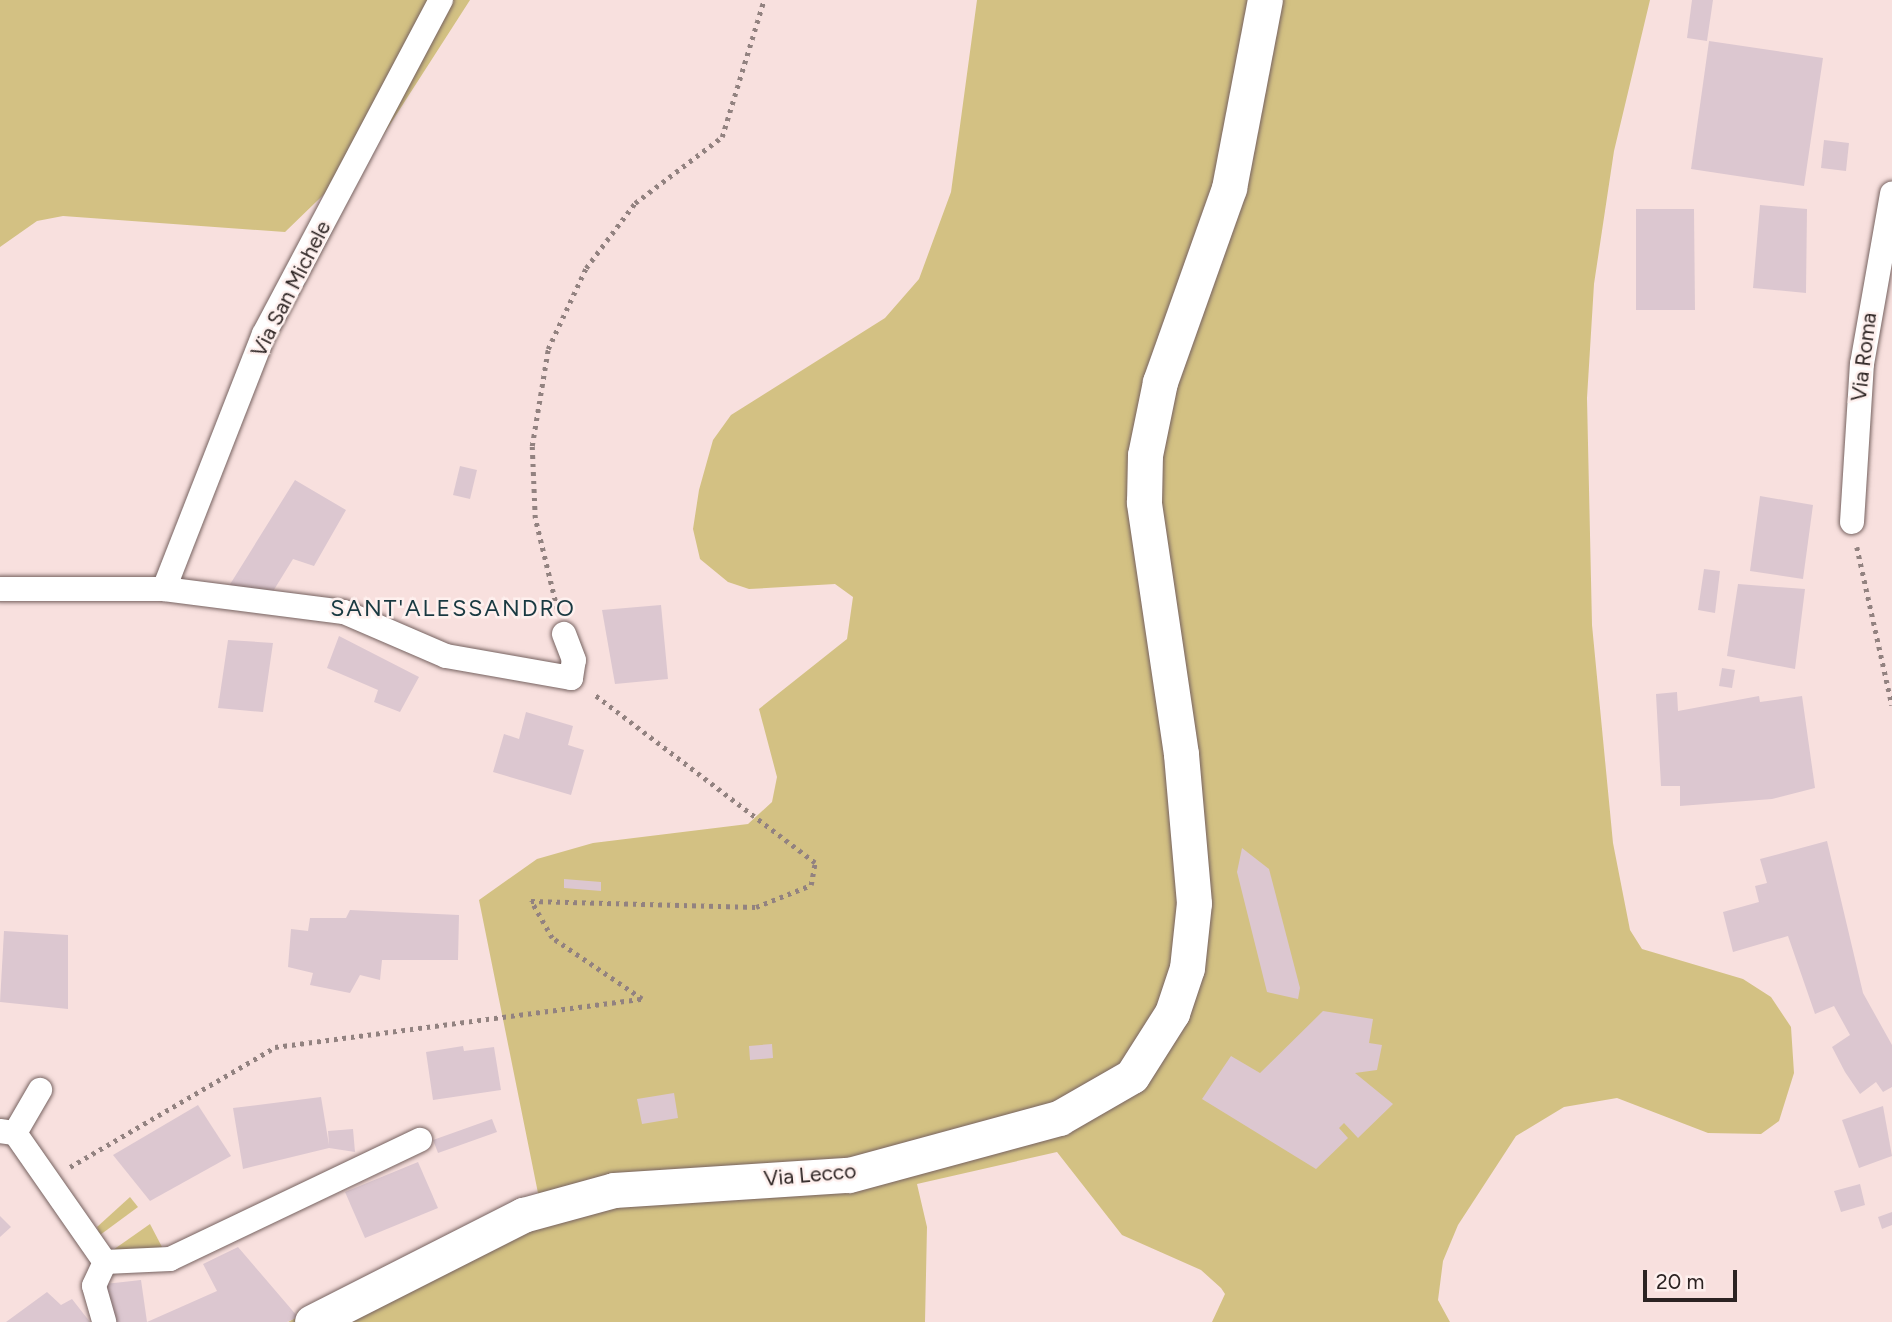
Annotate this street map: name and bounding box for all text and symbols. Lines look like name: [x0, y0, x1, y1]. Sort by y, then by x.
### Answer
street label: Via San Michele: [246, 217, 336, 361]
street label: Via Roma: [1846, 311, 1882, 403]
district label: SANT'ALESSANDRO: [332, 594, 574, 622]
street label: Via Lecco: [763, 1158, 857, 1192]
scale bar: [1647, 1256, 1742, 1300]
text: 20 m: [1656, 1269, 1704, 1294]

